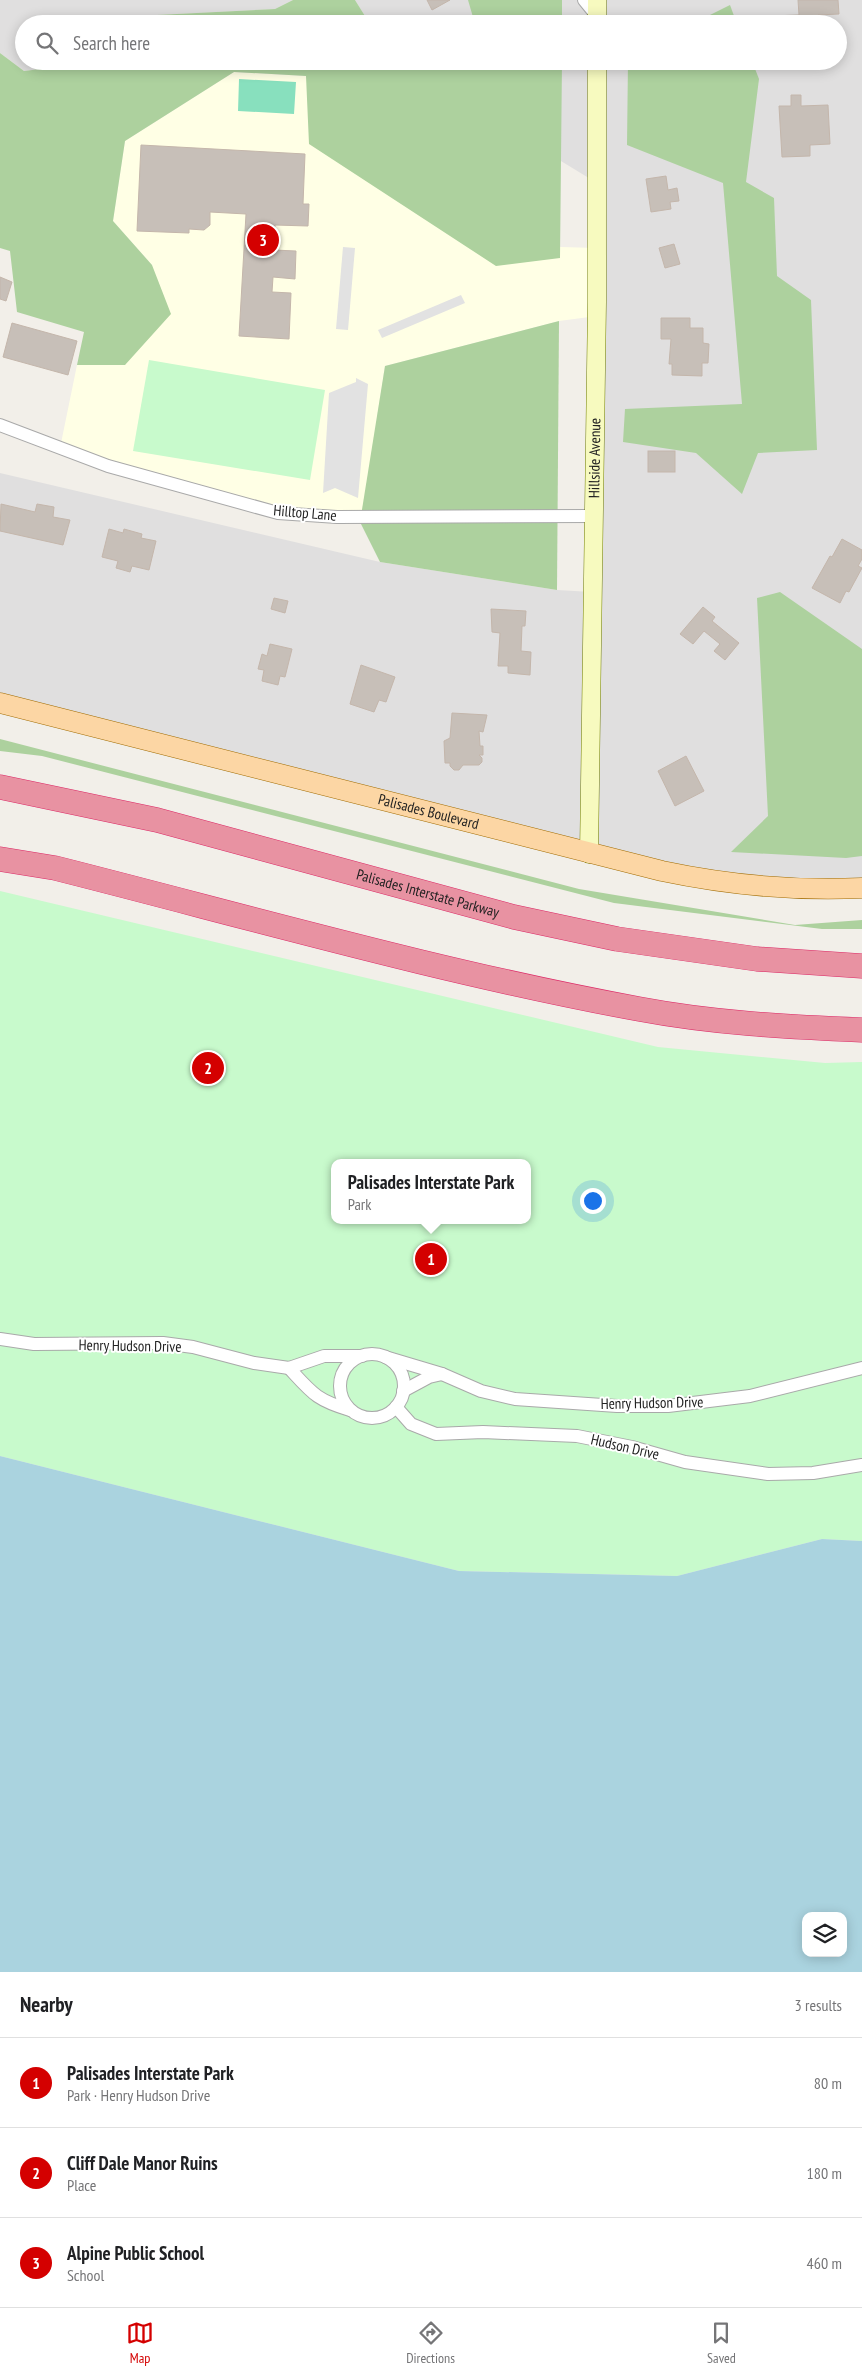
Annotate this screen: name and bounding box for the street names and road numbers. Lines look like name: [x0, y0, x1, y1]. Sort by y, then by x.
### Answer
street label: Hillside Avenue: [584, 418, 604, 498]
street label: Hilltop Lane: [273, 500, 337, 525]
street label: Palisades Boulevard: [376, 789, 481, 833]
street label: Palisades Interstate Parkway: [354, 865, 502, 922]
street label: Henry Hudson Drive: [78, 1335, 182, 1356]
street label: Henry Hudson Drive: [600, 1392, 704, 1413]
street label: Hudson Drive: [589, 1429, 661, 1464]

